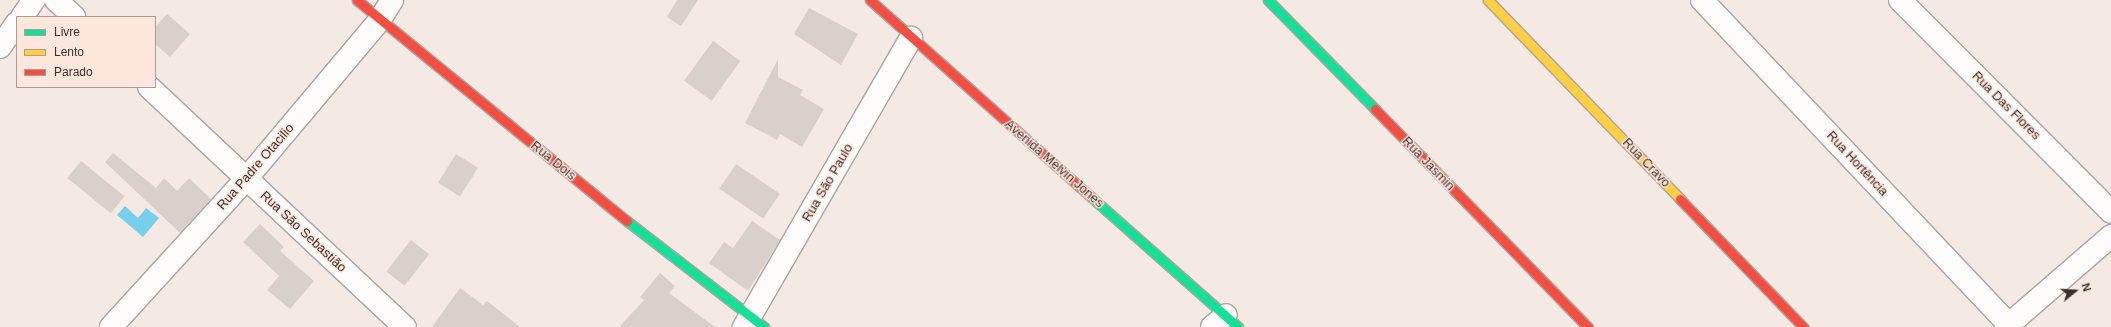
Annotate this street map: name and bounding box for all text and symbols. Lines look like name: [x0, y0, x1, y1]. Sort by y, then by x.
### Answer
legend: [16, 16, 156, 88]
text: Livre: [54, 25, 80, 39]
text: Lento: [54, 45, 84, 59]
text: Parado: [54, 65, 93, 79]
street label: Rua Das Flores: [1969, 69, 2043, 143]
street label: Avenida Melvin Jones: [1001, 117, 1107, 211]
street label: Rua Padre Otacilio: [214, 121, 298, 213]
street label: Rua Hortência: [1823, 128, 1891, 200]
street label: Rua Jasmin: [1399, 134, 1457, 194]
street label: Rua Cravo: [1619, 135, 1673, 191]
street label: Rua Dois: [527, 138, 579, 184]
street label: Rua São Paulo: [799, 141, 857, 225]
street label: Rua São Sebastião: [257, 188, 349, 276]
north arrow: [2055, 271, 2095, 311]
text: N: [2079, 282, 2093, 293]

